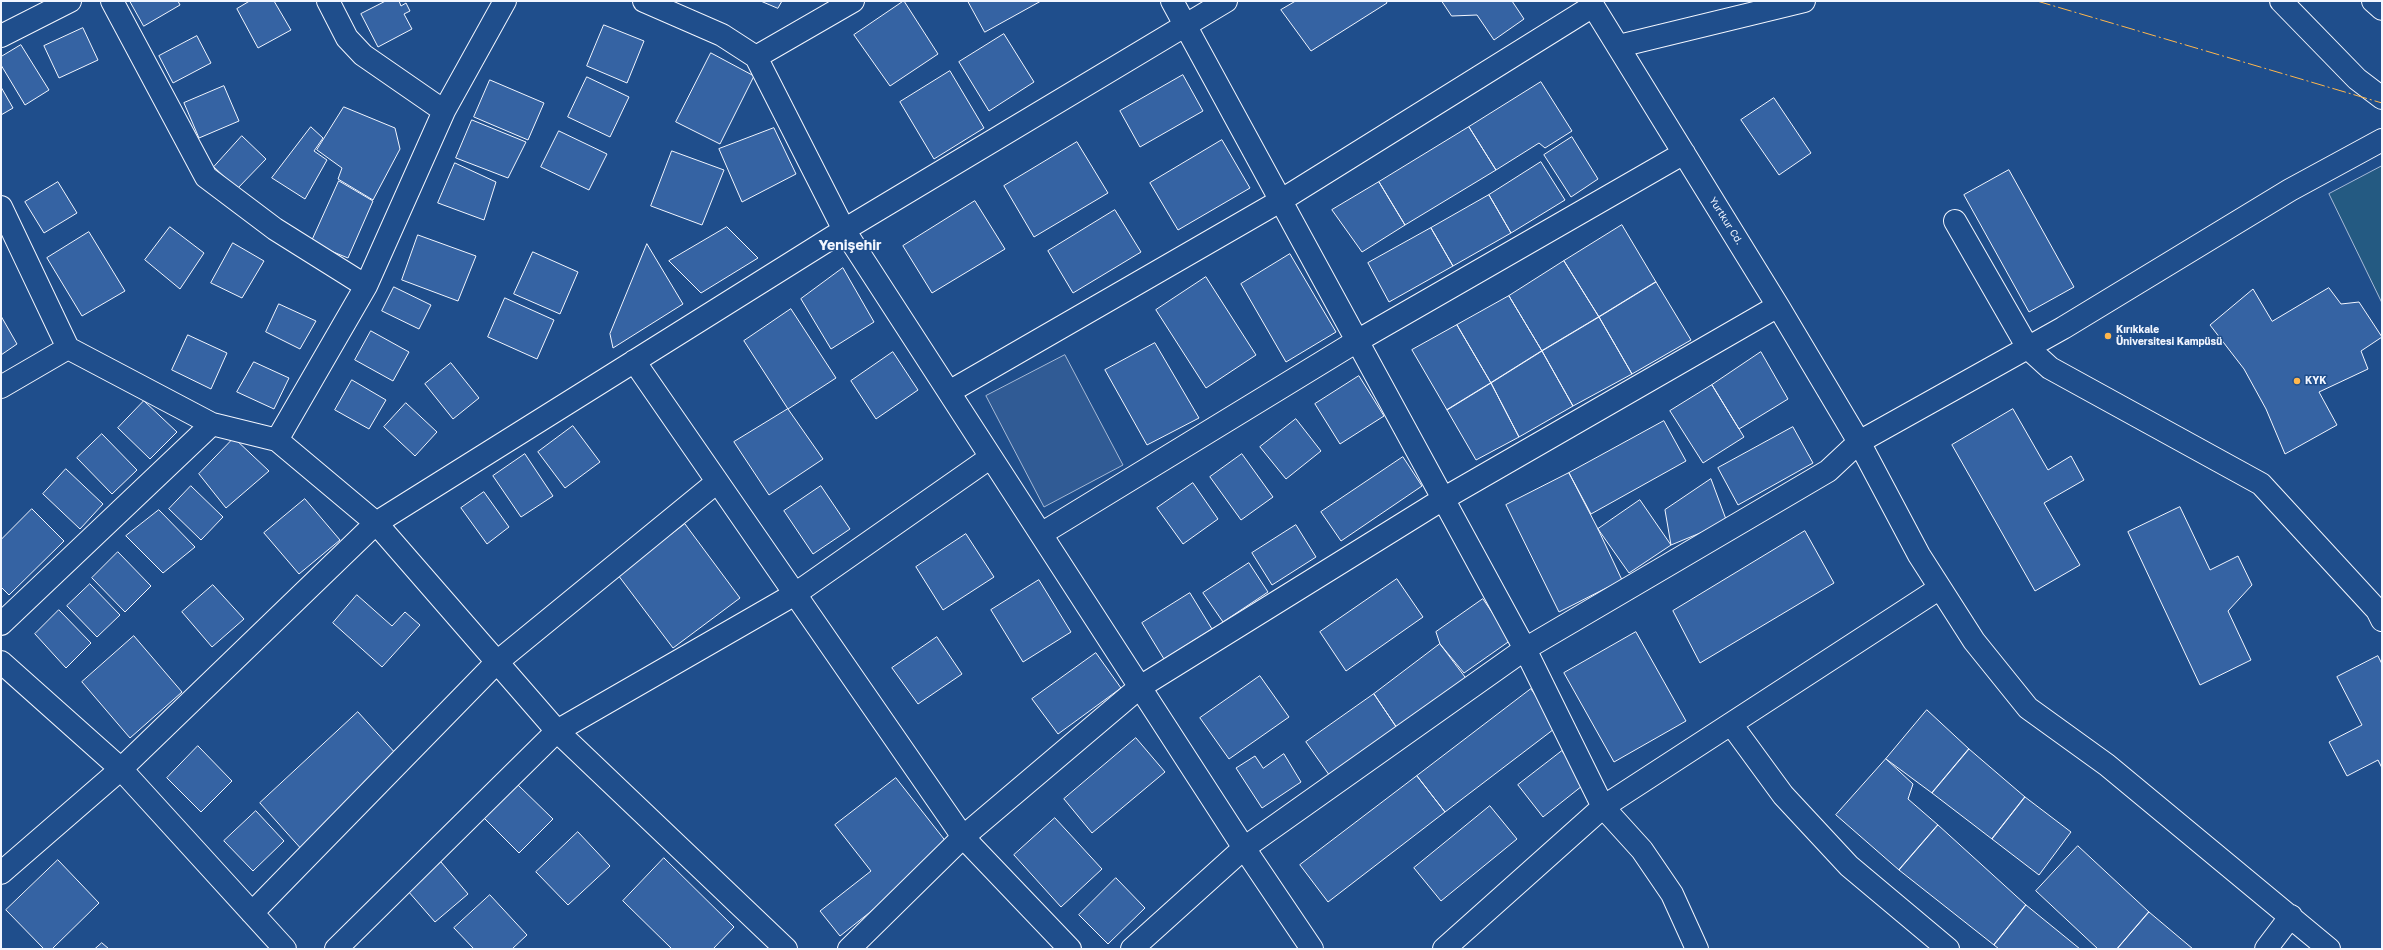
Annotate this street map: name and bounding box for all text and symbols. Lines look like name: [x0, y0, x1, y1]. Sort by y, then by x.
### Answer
street label: Yurtkur Cd.: [1707, 195, 1745, 247]
district label: Yenişehir: [819, 238, 881, 254]
place label: Kırıkkale Üniversitesi Kampüsü: [2116, 324, 2222, 348]
marker: Kırıkkale Üniversitesi Kampüsü: [2103, 331, 2113, 341]
place label: KYK: [2305, 375, 2327, 387]
marker: KYK: [2292, 376, 2302, 386]

